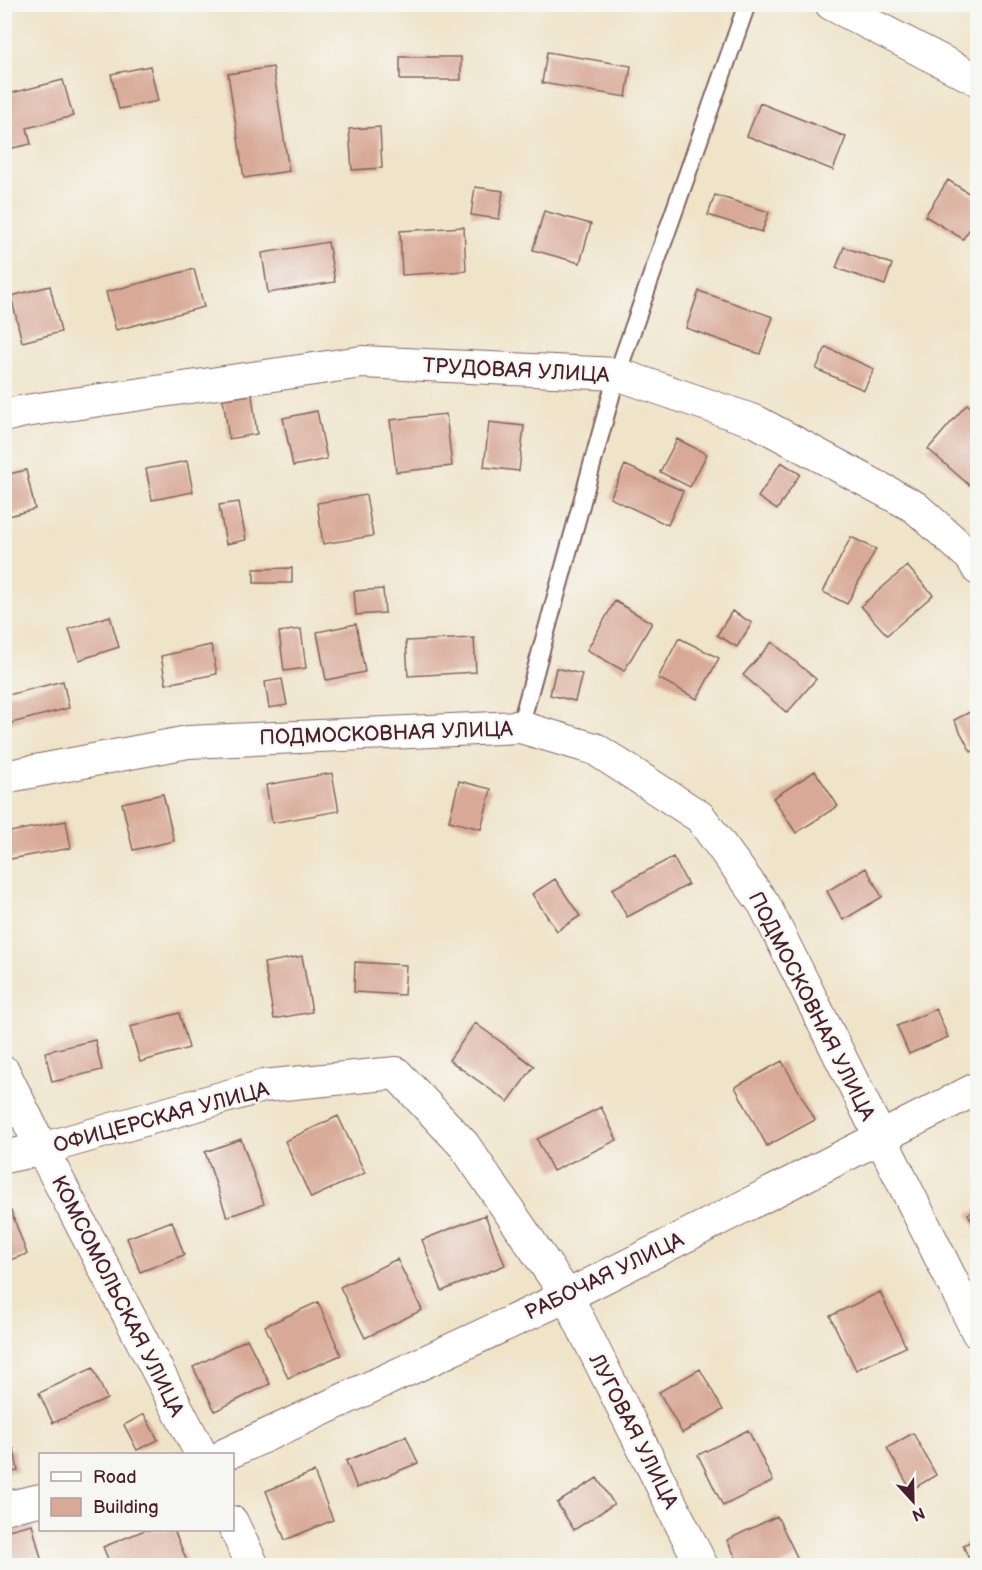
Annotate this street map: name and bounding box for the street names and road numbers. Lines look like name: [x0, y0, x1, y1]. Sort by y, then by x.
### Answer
street label: ТРУДОВАЯ УЛИЦА: [422, 353, 610, 388]
street label: ПОДМОСКОВНАЯ УЛИЦА: [259, 717, 513, 750]
street label: ПОДМОСКОВНАЯ УЛИЦА: [743, 888, 880, 1125]
street label: ОФИЦЕРСКАЯ УЛИЦА: [51, 1077, 272, 1158]
street label: КОМСОМОЛЬСКАЯ УЛИЦА: [46, 1172, 189, 1421]
street label: РАБОЧАЯ УЛИЦА: [521, 1227, 688, 1326]
street label: ЛУГОВАЯ УЛИЦА: [583, 1349, 684, 1513]

